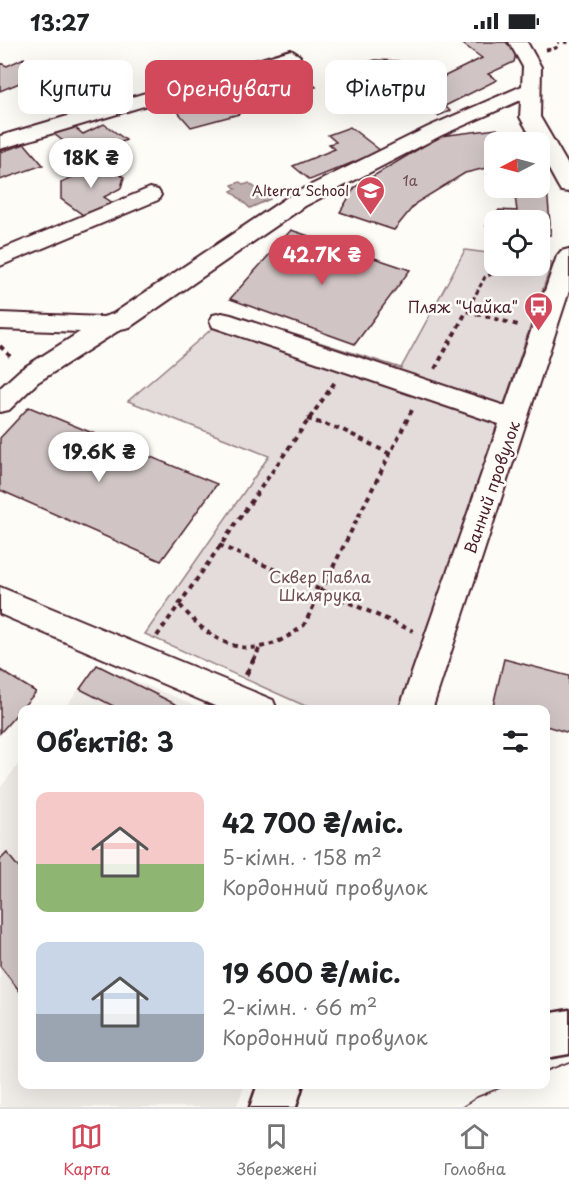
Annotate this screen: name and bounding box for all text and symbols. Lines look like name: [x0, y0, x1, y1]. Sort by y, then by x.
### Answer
text: 13:27: [30, 5, 89, 38]
chip: Купити: [18, 60, 133, 114]
chip: Орендувати: [145, 60, 313, 114]
chip: Фільтри: [325, 60, 447, 114]
north arrow: [484, 132, 550, 198]
map controls: [484, 132, 550, 276]
pin: 18K ₴: [49, 138, 133, 189]
text: 18K ₴: [63, 142, 119, 172]
house number: 1а: [403, 170, 418, 191]
school or university icon: Alterra School: [354, 174, 386, 216]
place label: Alterra School: [252, 180, 349, 201]
button: locate: [484, 210, 550, 276]
pin: 42.7K ₴: [267, 235, 377, 286]
text: 42.7K ₴: [283, 239, 361, 269]
bus stop icon: Пляж "Чайка": [523, 290, 555, 332]
place label: Пляж "Чайка": [408, 294, 518, 318]
street label: Ванний провулок: [457, 417, 525, 557]
pin: 19.6K ₴: [44, 432, 154, 483]
text: 19.6K ₴: [62, 436, 136, 466]
park label: Сквер Павла Шклярука: [269, 564, 371, 606]
text: Об’єктів: 3: [36, 722, 174, 761]
icon: filters: [499, 725, 532, 758]
text: 42 700 ₴/міс.: [222, 803, 403, 842]
icon: home: [84, 816, 156, 888]
text: 5-кімн. · 158 m²: [222, 842, 382, 872]
text: Кордонний провулок: [222, 872, 428, 902]
text: 19 600 ₴/міс.: [222, 953, 401, 992]
icon: home: [84, 966, 156, 1038]
text: 2-кімн. · 66 m²: [222, 992, 377, 1022]
text: Кордонний провулок: [222, 1022, 428, 1052]
tab: Карта: [63, 1120, 110, 1180]
tab: Збережені: [237, 1120, 317, 1180]
tab: Головна: [444, 1120, 506, 1180]

